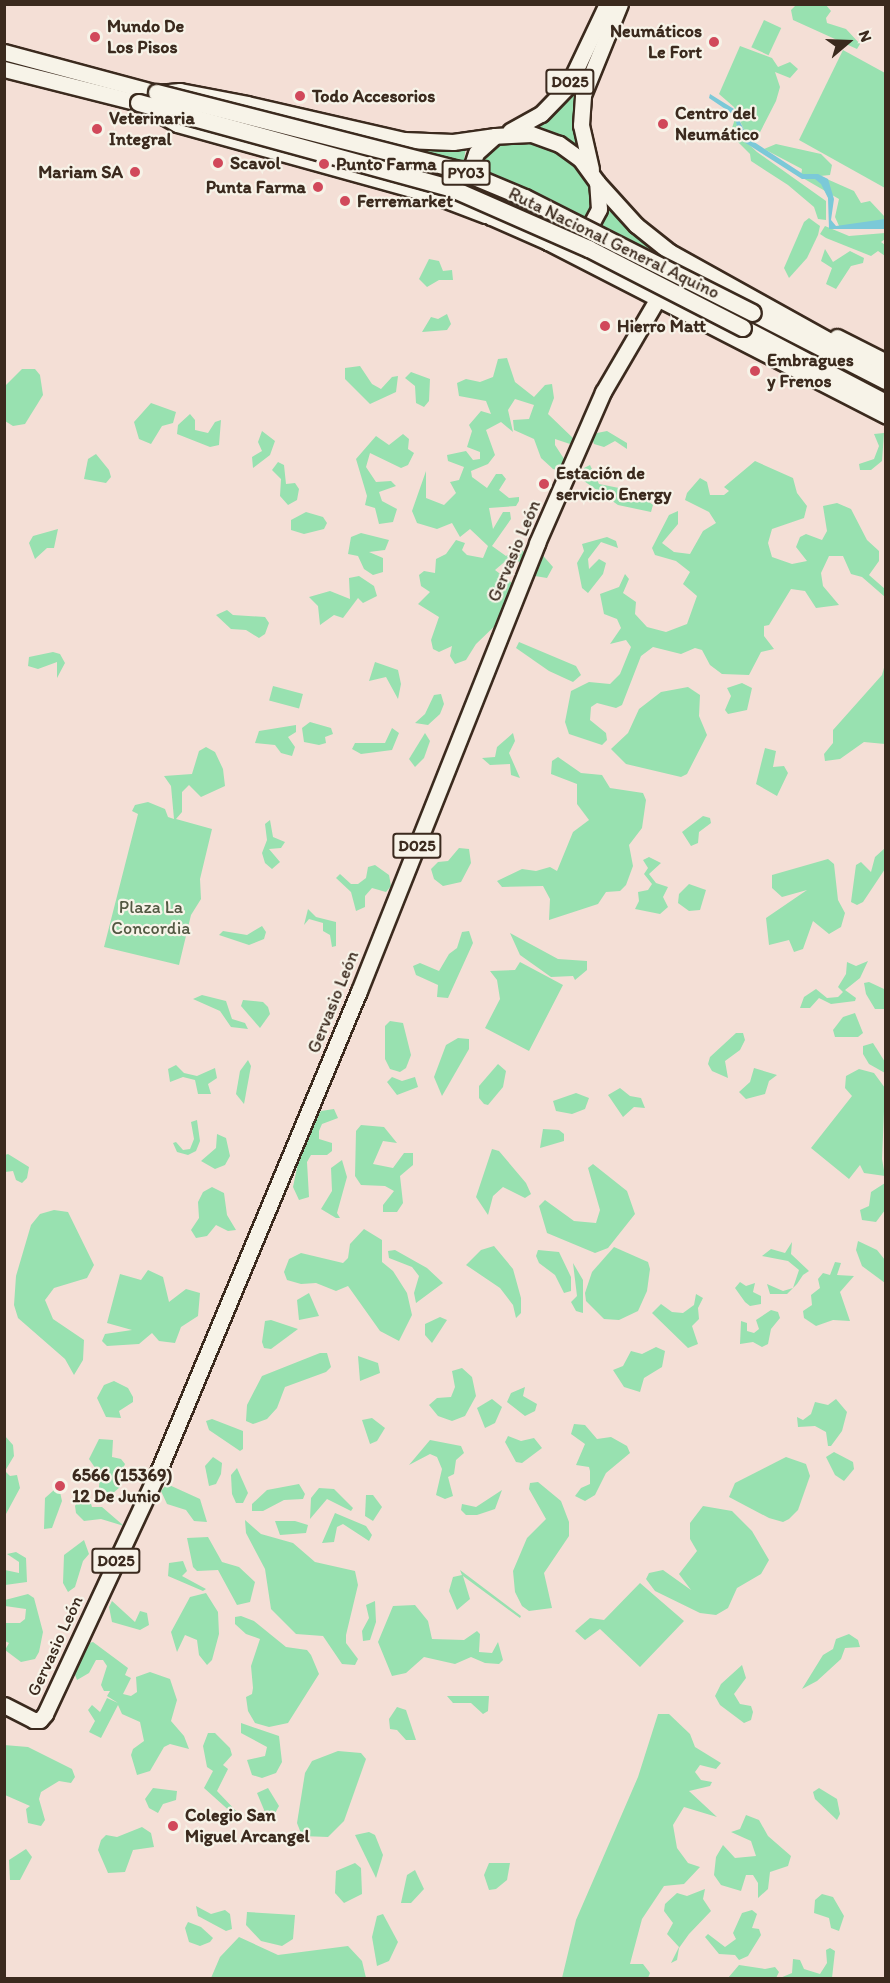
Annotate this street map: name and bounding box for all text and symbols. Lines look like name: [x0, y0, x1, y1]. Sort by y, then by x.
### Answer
north arrow: [818, 12, 878, 72]
place label: Mundo De Los Pisos: [107, 16, 185, 58]
place label: Neumáticos Le Fort: [610, 21, 702, 63]
text: N: [855, 28, 876, 44]
marker: Mundo De Los Pisos: [88, 30, 102, 44]
marker: Neumáticos Le Fort: [707, 35, 721, 49]
road number: D025: [544, 69, 596, 95]
place label: Todo Accesorios: [312, 85, 436, 107]
marker: Todo Accesorios: [293, 89, 307, 103]
place label: Centro del Neumático: [675, 103, 759, 146]
place label: Veterinaria Integral: [109, 108, 195, 150]
marker: Centro del Neumático: [656, 117, 670, 131]
marker: Veterinaria Integral: [90, 122, 104, 136]
place label: Scavol: [230, 152, 281, 174]
place label: Punto Farma: [336, 153, 435, 175]
marker: Scavol: [211, 156, 225, 170]
marker: Punto Farma: [317, 157, 331, 171]
road number: PY03: [440, 160, 492, 186]
place label: Mariam SA: [38, 161, 123, 183]
marker: Mariam SA: [128, 165, 142, 179]
place label: Punta Farma: [207, 176, 306, 198]
marker: Punta Farma: [311, 180, 325, 194]
street label: Ruta Nacional General Aquino: [505, 183, 723, 303]
place label: Ferremarket: [357, 190, 453, 212]
marker: Ferremarket: [338, 194, 352, 208]
place label: Hierro Matt: [617, 315, 706, 337]
marker: Hierro Matt: [598, 319, 612, 333]
place label: Embragues y Frenos: [767, 350, 854, 392]
marker: Embragues y Frenos: [748, 364, 762, 378]
place label: Estación de servicio Energy: [556, 463, 672, 506]
marker: Estación de servicio Energy: [537, 477, 551, 491]
street label: Gervasio León: [483, 497, 545, 605]
road number: D025: [392, 833, 442, 859]
park label: Plaza La Concordia: [111, 897, 191, 940]
street label: Gervasio León: [303, 948, 363, 1056]
place label: 6566 (15369) 12 De Junio: [72, 1465, 172, 1508]
marker: 6566 (15369) 12 De Junio: [53, 1479, 67, 1493]
road number: D025: [90, 1548, 142, 1574]
street label: Gervasio León: [22, 1592, 88, 1700]
place label: Colegio San Miguel Arcangel: [185, 1805, 310, 1848]
marker: Colegio San Miguel Arcangel: [166, 1819, 180, 1833]

